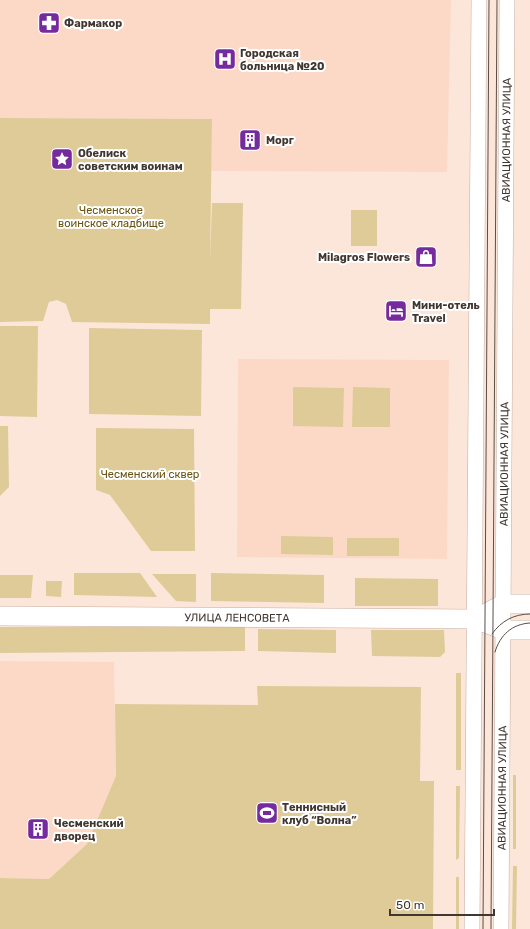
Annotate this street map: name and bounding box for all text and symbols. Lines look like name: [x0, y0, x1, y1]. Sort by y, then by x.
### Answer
pharmacy icon: Фармакор: [36, 10, 62, 36]
place label: Фармакор: [64, 17, 122, 30]
hospital icon: Городская больница №20: [212, 46, 238, 72]
place label: Городская больница №20: [240, 47, 325, 73]
street label: АВИАЦИОННАЯ УЛИЦА: [500, 77, 514, 202]
building icon: Морг: [237, 127, 263, 153]
place label: Морг: [266, 134, 294, 147]
place icon: Обелиск советским воинам: [49, 146, 75, 172]
place label: Обелиск советским воинам: [78, 147, 183, 173]
park label: Чесменское воинское кладбище: [58, 204, 164, 230]
shop icon: Milagros Flowers: [413, 244, 439, 270]
place label: Milagros Flowers: [318, 251, 410, 264]
hotel icon: Мини-отель Travel: [383, 298, 409, 324]
place label: Мини-отель Travel: [412, 299, 480, 325]
street label: АВИАЦИОННАЯ УЛИЦА: [498, 401, 511, 526]
park label: Чесменский сквер: [101, 468, 199, 481]
street label: УЛИЦА ЛЕНСОВЕТА: [184, 611, 290, 625]
street label: АВИАЦИОННАЯ УЛИЦА: [496, 725, 509, 850]
sports icon: Теннисный клуб “Волна”: [254, 800, 280, 826]
place label: Теннисный клуб “Волна”: [282, 801, 357, 827]
building icon: Чесменский дворец: [25, 816, 51, 842]
place label: Чесменский дворец: [54, 817, 123, 843]
scale bar: [390, 891, 494, 917]
text: 50 m: [396, 898, 424, 912]

